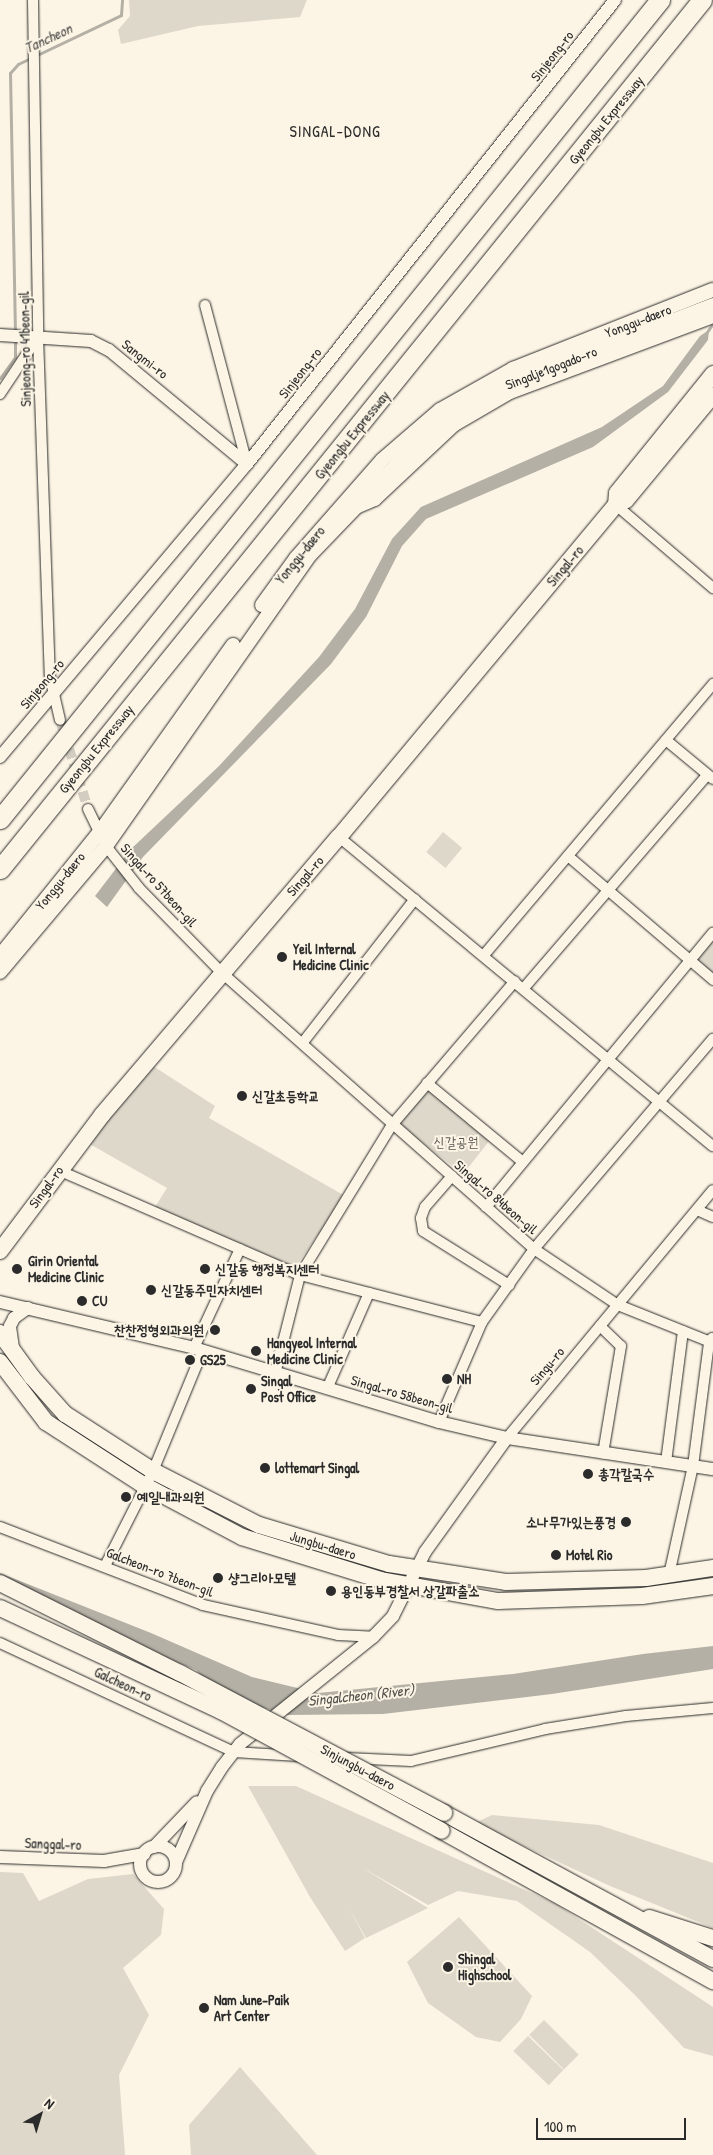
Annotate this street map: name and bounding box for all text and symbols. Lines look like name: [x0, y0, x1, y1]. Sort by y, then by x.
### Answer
water label: Tancheon: [21, 19, 75, 57]
street label: Sinjeong-ro: [527, 27, 577, 85]
street label: Gyeongbu Expressway: [565, 72, 647, 168]
district label: SINGAL-DONG: [288, 121, 382, 141]
street label: Sinjeong-ro 41beon-gil: [16, 291, 34, 407]
street label: Yonggu-daero: [603, 301, 673, 341]
street label: Sangmi-ro: [119, 336, 171, 382]
street label: Singalje1gogado-ro: [503, 343, 599, 393]
street label: Sinjeong-ro: [275, 344, 325, 402]
street label: Gyeongbu Expressway: [311, 387, 393, 483]
street label: Yonggu-daero: [272, 523, 328, 587]
street label: Singal-ro: [543, 542, 587, 590]
street label: Sinjeong-ro: [16, 656, 68, 712]
street label: Gyeongbu Expressway: [55, 701, 137, 797]
street label: Singal-ro 57beon-gil: [117, 840, 201, 930]
street label: Yonggu-daero: [32, 849, 88, 913]
street label: Singal-ro: [283, 852, 327, 900]
place label: Yeil Internal Medicine Clinic: [293, 941, 369, 974]
marker: Yeil Internal Medicine Clinic: [275, 950, 289, 964]
place label: 신갈초등학교: [252, 1088, 320, 1104]
marker: 신갈초등학교: [236, 1090, 248, 1102]
park label: 신갈공원: [433, 1134, 479, 1150]
street label: Singal-ro 84beon-gil: [451, 1156, 541, 1238]
street label: Singal-ro: [25, 1163, 67, 1211]
place label: Girin Oriental Medicine Clinic: [28, 1253, 104, 1285]
place label: 신갈동 행정복지센터: [215, 1261, 320, 1277]
marker: Girin Oriental Medicine Clinic: [10, 1262, 24, 1276]
marker: 신갈동 행정복지센터: [199, 1263, 211, 1275]
place label: 신갈동주민자치센터: [161, 1282, 262, 1298]
marker: 신갈동주민자치센터: [145, 1284, 157, 1296]
place label: CU: [92, 1293, 107, 1309]
marker: CU: [76, 1295, 88, 1307]
place label: 찬찬정형외과의원: [114, 1322, 204, 1338]
marker: 찬찬정형외과의원: [208, 1323, 222, 1337]
place label: Hangyeol Internal Medicine Clinic: [267, 1335, 357, 1368]
marker: Hangyeol Internal Medicine Clinic: [249, 1344, 263, 1358]
street label: Singu-ro: [526, 1344, 568, 1388]
place label: GS25: [200, 1352, 226, 1368]
marker: GS25: [184, 1354, 196, 1366]
street label: Singal-ro 58beon-gil: [349, 1371, 455, 1417]
place label: NH: [457, 1371, 471, 1387]
place label: Singal Post Office: [261, 1373, 316, 1405]
marker: NH: [441, 1373, 453, 1385]
marker: Singal Post Office: [245, 1383, 257, 1395]
place label: lottemart Singal: [275, 1460, 359, 1476]
marker: lottemart Singal: [259, 1462, 271, 1474]
place label: 총각칼국수: [598, 1466, 654, 1482]
marker: 총각칼국수: [582, 1468, 594, 1480]
place label: 예일내과의원: [137, 1489, 205, 1505]
marker: 예일내과의원: [119, 1490, 133, 1504]
place label: 소나무가있는풍경: [526, 1514, 616, 1530]
marker: 소나무가있는풍경: [620, 1516, 632, 1528]
street label: Jungbu-daero: [288, 1527, 358, 1563]
street label: Galcheon-ro 7beon-gil: [104, 1544, 216, 1600]
place label: Motel Rio: [566, 1547, 612, 1563]
marker: Motel Rio: [550, 1549, 562, 1561]
place label: 샹그리아모텔: [228, 1570, 296, 1586]
marker: 샹그리아모텔: [212, 1572, 224, 1584]
place label: 용인동부경찰서 상갈파출소: [341, 1583, 479, 1599]
marker: 용인동부경찰서 상갈파출소: [325, 1585, 337, 1597]
street label: Galcheon-ro: [92, 1663, 154, 1705]
water label: Singalcheon (River): [307, 1680, 415, 1710]
street label: Sinjungbu-daero: [318, 1740, 398, 1794]
street label: Sanggal-ro: [24, 1835, 82, 1853]
place label: Shingal Highschool: [458, 1951, 512, 1984]
marker: Shingal Highschool: [442, 1961, 454, 1973]
place label: Nam June-Paik Art Center: [214, 1992, 289, 2024]
marker: Nam June-Paik Art Center: [198, 2002, 210, 2014]
north arrow: [15, 2090, 65, 2140]
text: N: [41, 2093, 59, 2113]
scale bar: [538, 2108, 688, 2140]
text: 100 m: [544, 2116, 577, 2137]

